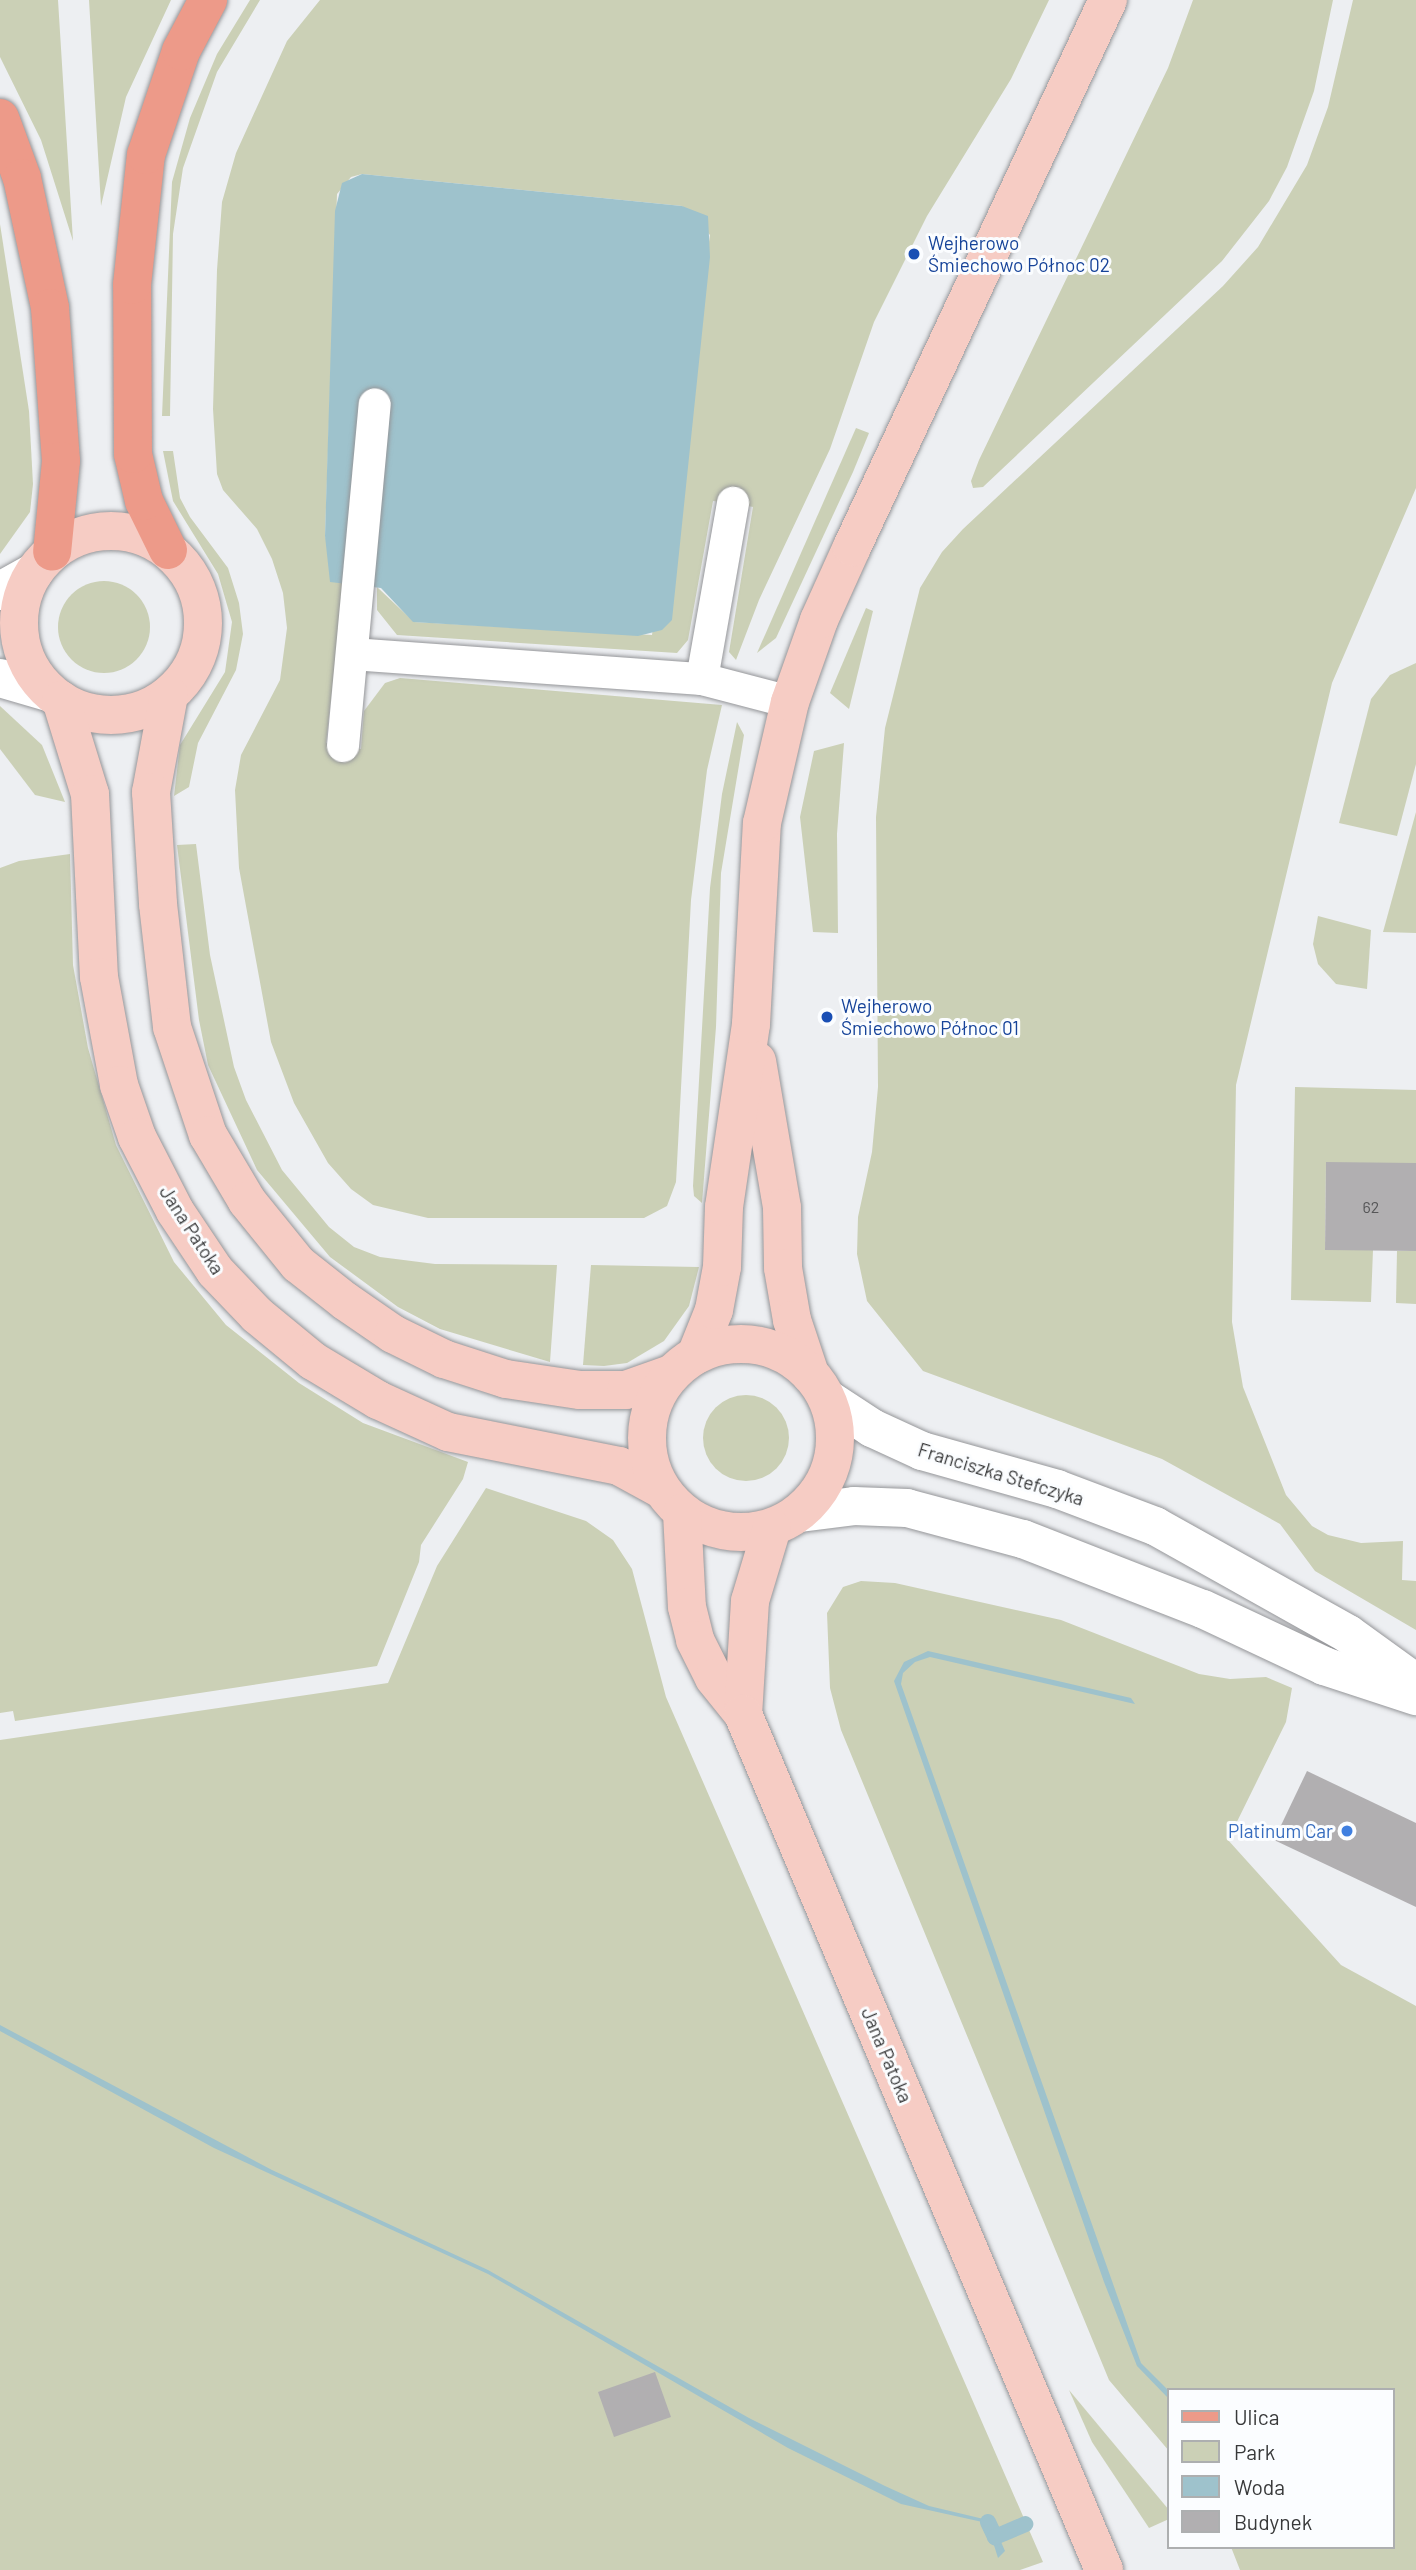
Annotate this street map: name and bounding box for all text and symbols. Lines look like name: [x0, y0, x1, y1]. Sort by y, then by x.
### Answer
place label: Wejherowo Śmiechowo Północ 02: [928, 232, 1110, 276]
marker: Wejherowo Śmiechowo Północ 02: [906, 246, 922, 262]
place label: Wejherowo Śmiechowo Północ 01: [841, 995, 1019, 1039]
marker: Wejherowo Śmiechowo Północ 01: [819, 1009, 835, 1025]
street label: Jana Patoka: [155, 1181, 229, 1279]
house number: 62: [1363, 1197, 1379, 1217]
street label: Franciszka Stefczyka: [915, 1438, 1087, 1510]
place label: Platinum Car: [1228, 1820, 1333, 1842]
marker: Platinum Car: [1339, 1823, 1355, 1839]
street label: Jana Patoka: [857, 2004, 917, 2106]
legend: [1168, 2388, 1395, 2549]
text: Ulica: [1234, 2404, 1279, 2429]
text: Park: [1234, 2439, 1275, 2464]
text: Woda: [1234, 2474, 1285, 2499]
text: Budynek: [1234, 2509, 1312, 2534]

